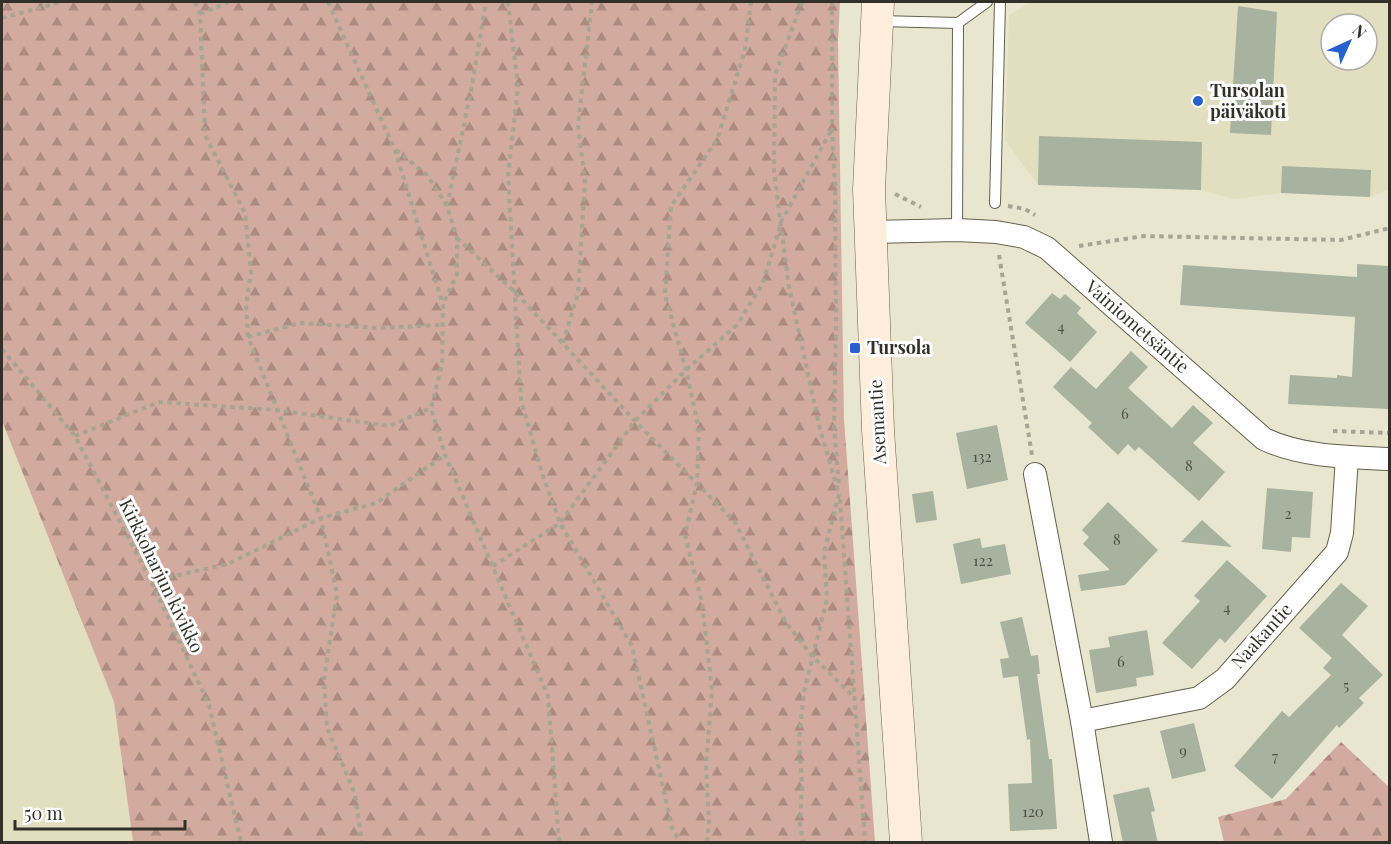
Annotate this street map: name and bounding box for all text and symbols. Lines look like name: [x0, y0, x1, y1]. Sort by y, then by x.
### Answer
north arrow: [1319, 12, 1379, 72]
text: N: [1348, 20, 1372, 43]
place label: Tursolan päiväkoti: [1210, 78, 1287, 123]
marker: Tursolan päiväkoti: [1191, 94, 1205, 108]
street label: Vainiometsäntie: [1080, 274, 1195, 378]
house number: 4: [1057, 316, 1065, 336]
place label: Tursola: [867, 335, 931, 359]
marker: Tursola: [848, 341, 862, 355]
street label: Asemantie: [863, 379, 891, 466]
house number: 6: [1121, 403, 1129, 423]
house number: 132: [972, 446, 992, 466]
house number: 8: [1185, 455, 1193, 475]
street label: Kirkkoharjun kivikko: [114, 495, 210, 657]
house number: 2: [1284, 503, 1292, 523]
house number: 8: [1113, 529, 1121, 549]
house number: 122: [973, 550, 993, 570]
house number: 4: [1223, 597, 1231, 617]
street label: Naakantie: [1225, 597, 1297, 673]
house number: 6: [1117, 651, 1125, 671]
house number: 5: [1343, 675, 1349, 695]
house number: 9: [1179, 740, 1187, 760]
house number: 7: [1272, 746, 1278, 766]
scale bar: [15, 793, 184, 831]
text: 50 m: [24, 801, 63, 825]
house number: 120: [1022, 801, 1044, 821]

